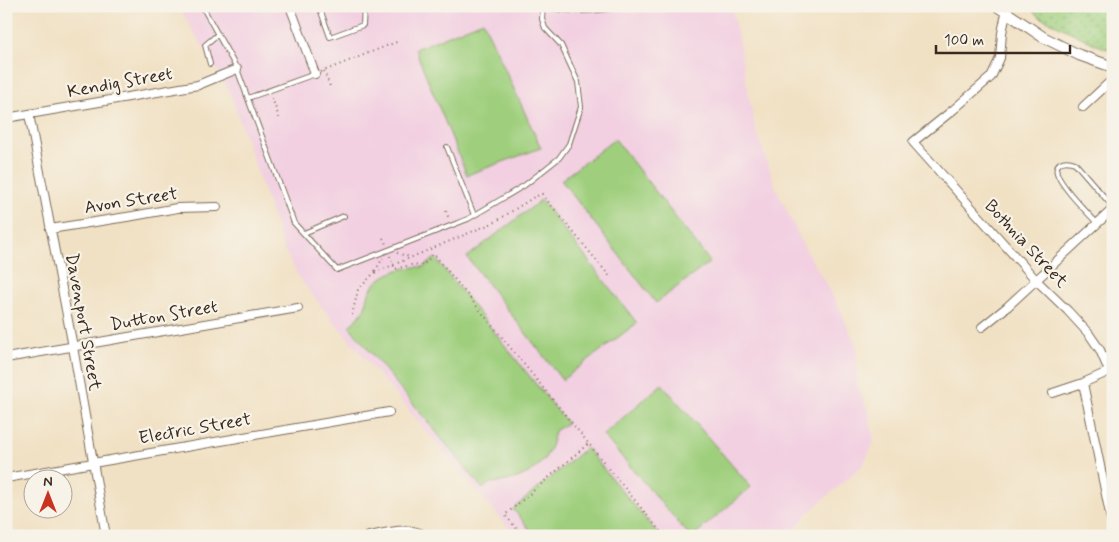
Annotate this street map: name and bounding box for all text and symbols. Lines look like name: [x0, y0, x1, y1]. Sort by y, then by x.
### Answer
scale bar: [936, 22, 1070, 54]
text: 100 m: [944, 31, 984, 51]
street label: Kendig Street: [66, 62, 175, 104]
street label: Avon Street: [83, 182, 179, 220]
street label: Bothnia Street: [979, 195, 1073, 294]
street label: Davenport Street: [59, 251, 107, 393]
street label: Dutton Street: [108, 295, 220, 337]
street label: Electric Street: [137, 407, 253, 451]
north arrow: [22, 470, 72, 520]
text: N: [43, 473, 53, 491]

